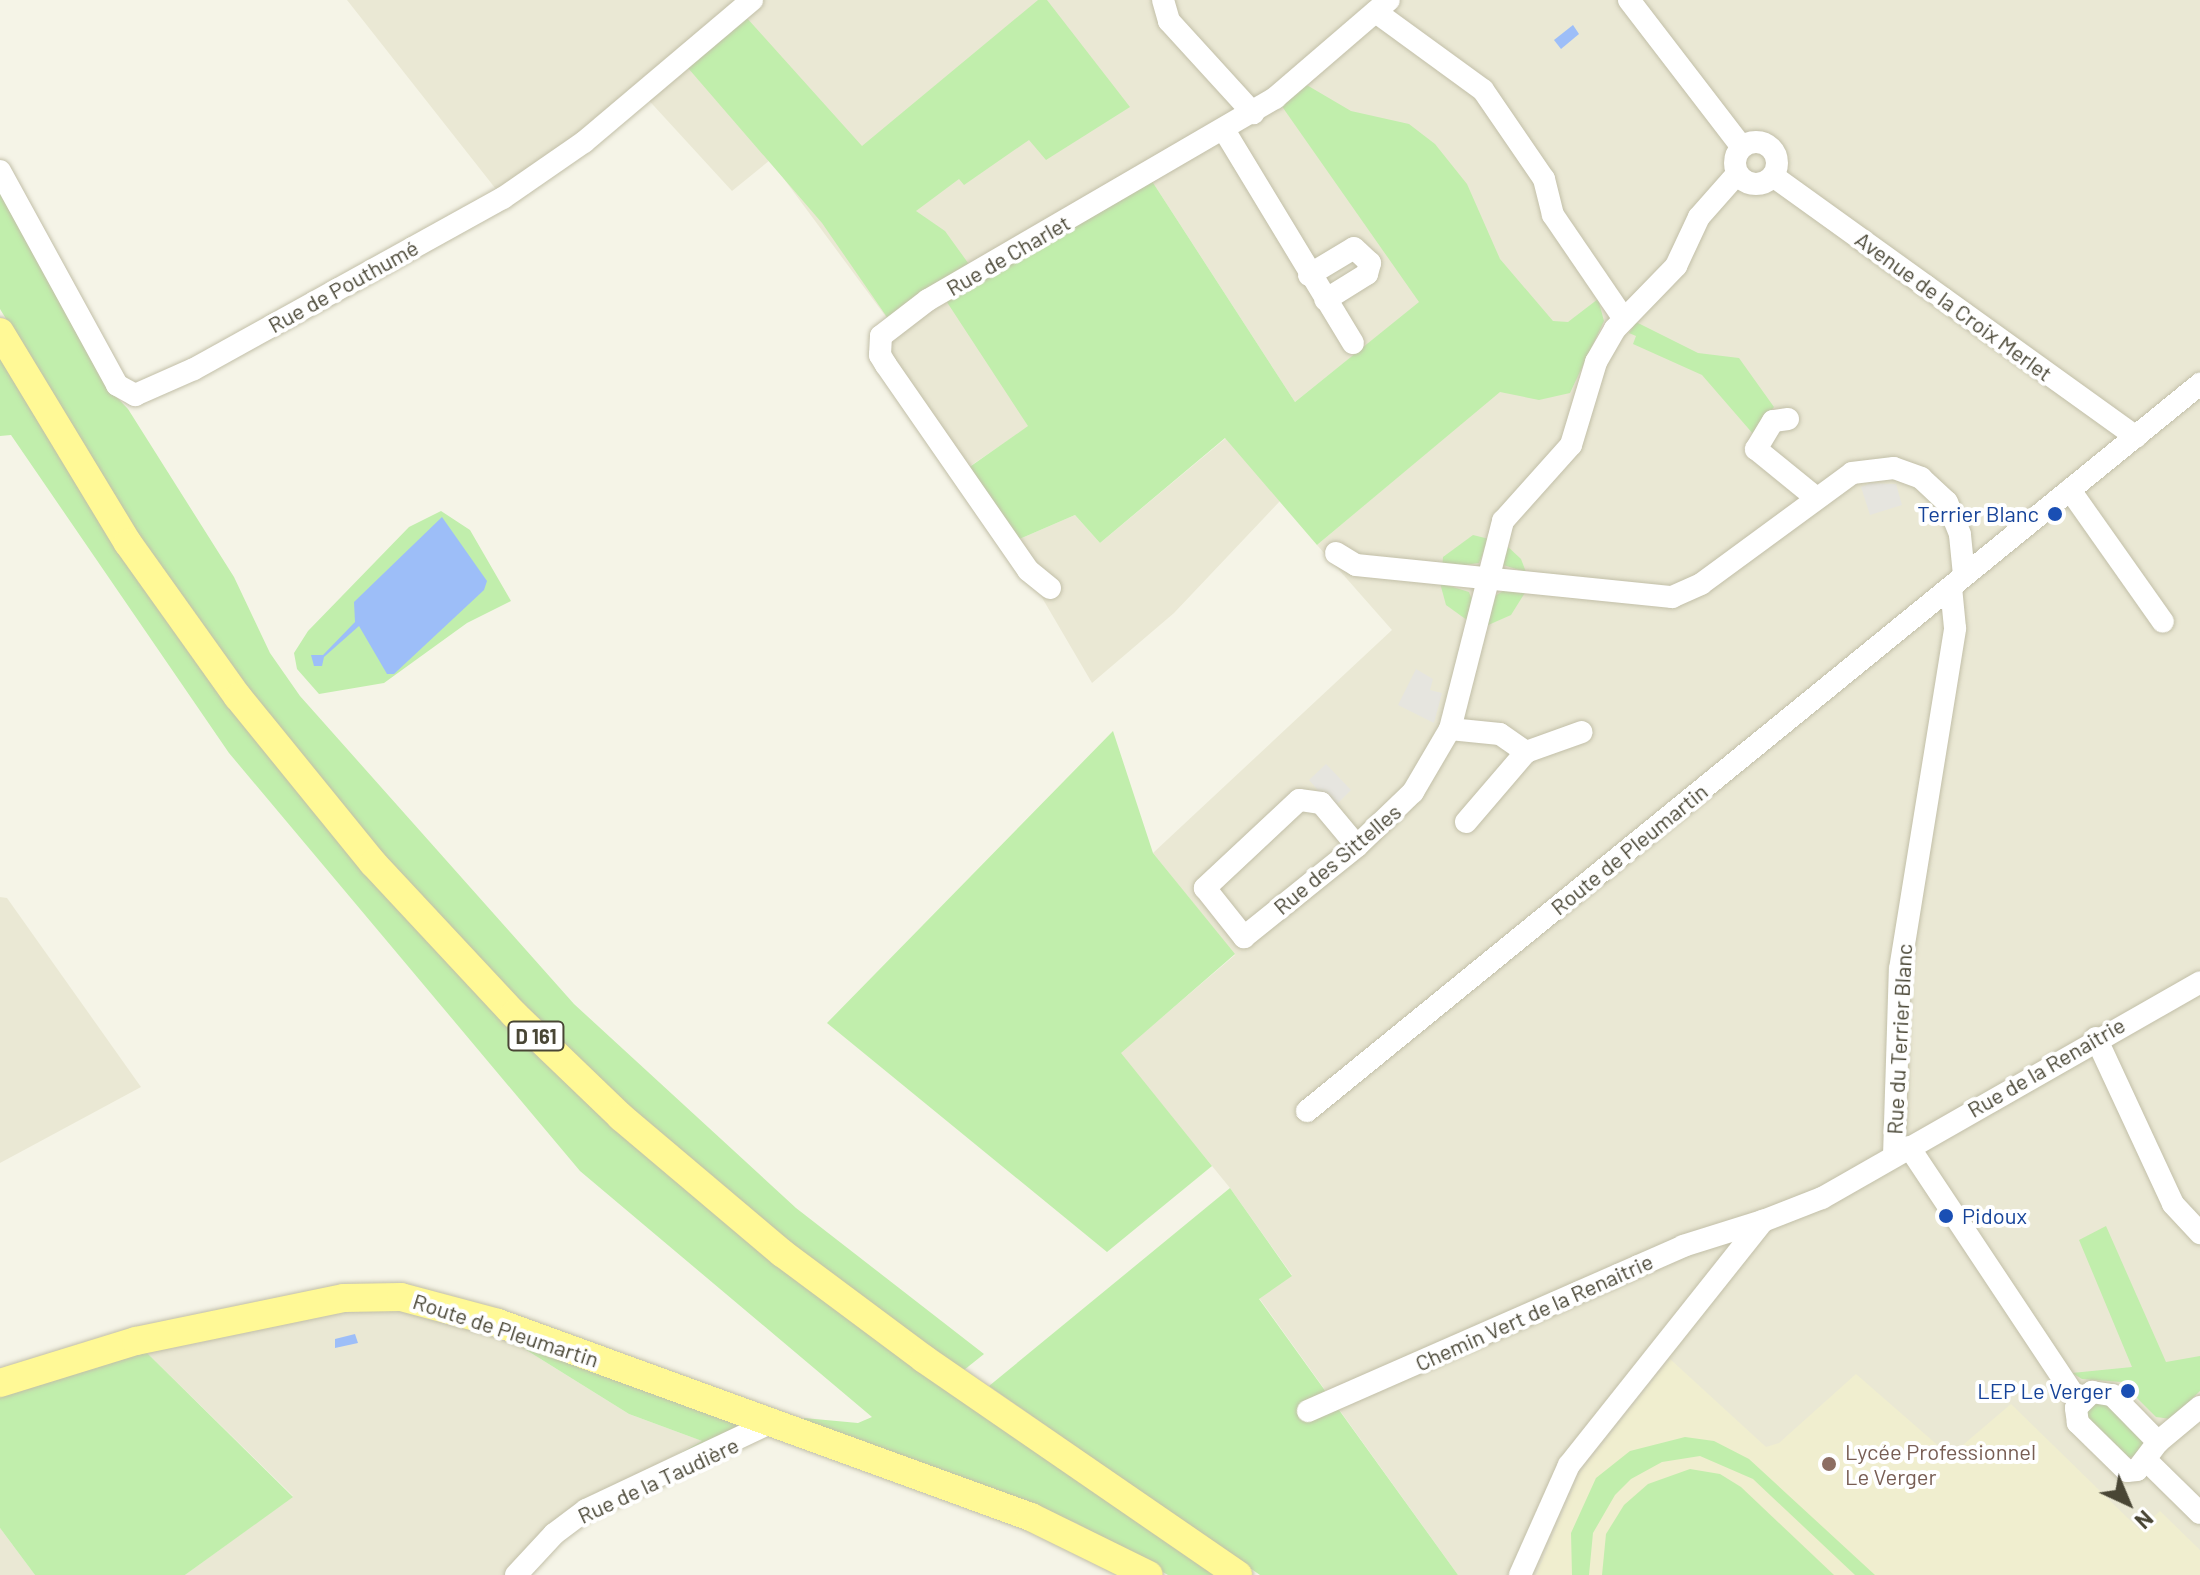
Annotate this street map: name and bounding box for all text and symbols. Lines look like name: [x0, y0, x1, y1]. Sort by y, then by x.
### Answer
street label: Rue de Charlet: [941, 209, 1075, 301]
street label: Avenue de la Croix Merlet: [1850, 226, 2058, 386]
street label: Rue de Pouthumé: [263, 234, 423, 338]
place label: Terrier Blanc: [1917, 501, 2039, 527]
marker: Terrier Blanc: [2046, 505, 2064, 523]
street label: Route de Pleumartin: [1545, 778, 1713, 920]
street label: Rue des Sittelles: [1268, 798, 1406, 920]
street label: Rue du Terrier Blanc: [1881, 943, 1917, 1135]
street label: Rue de la Renaitrie: [1963, 1011, 2129, 1123]
road number: D 161: [506, 1020, 566, 1052]
place label: Pidoux: [1962, 1203, 2027, 1229]
marker: Pidoux: [1937, 1207, 1955, 1225]
street label: Chemin Vert de la Renaitrie: [1411, 1248, 1657, 1376]
street label: Route de Pleumartin: [410, 1287, 602, 1373]
place label: LEP Le Verger: [1977, 1378, 2112, 1404]
marker: LEP Le Verger: [2119, 1382, 2137, 1400]
street label: Rue de la Taudière: [573, 1431, 743, 1529]
place label: Lycée Professionnel Le Verger: [1845, 1438, 2036, 1490]
marker: Lycée Professionnel Le Verger: [1820, 1455, 1838, 1473]
north arrow: [2088, 1463, 2168, 1543]
text: N: [2130, 1506, 2159, 1535]

